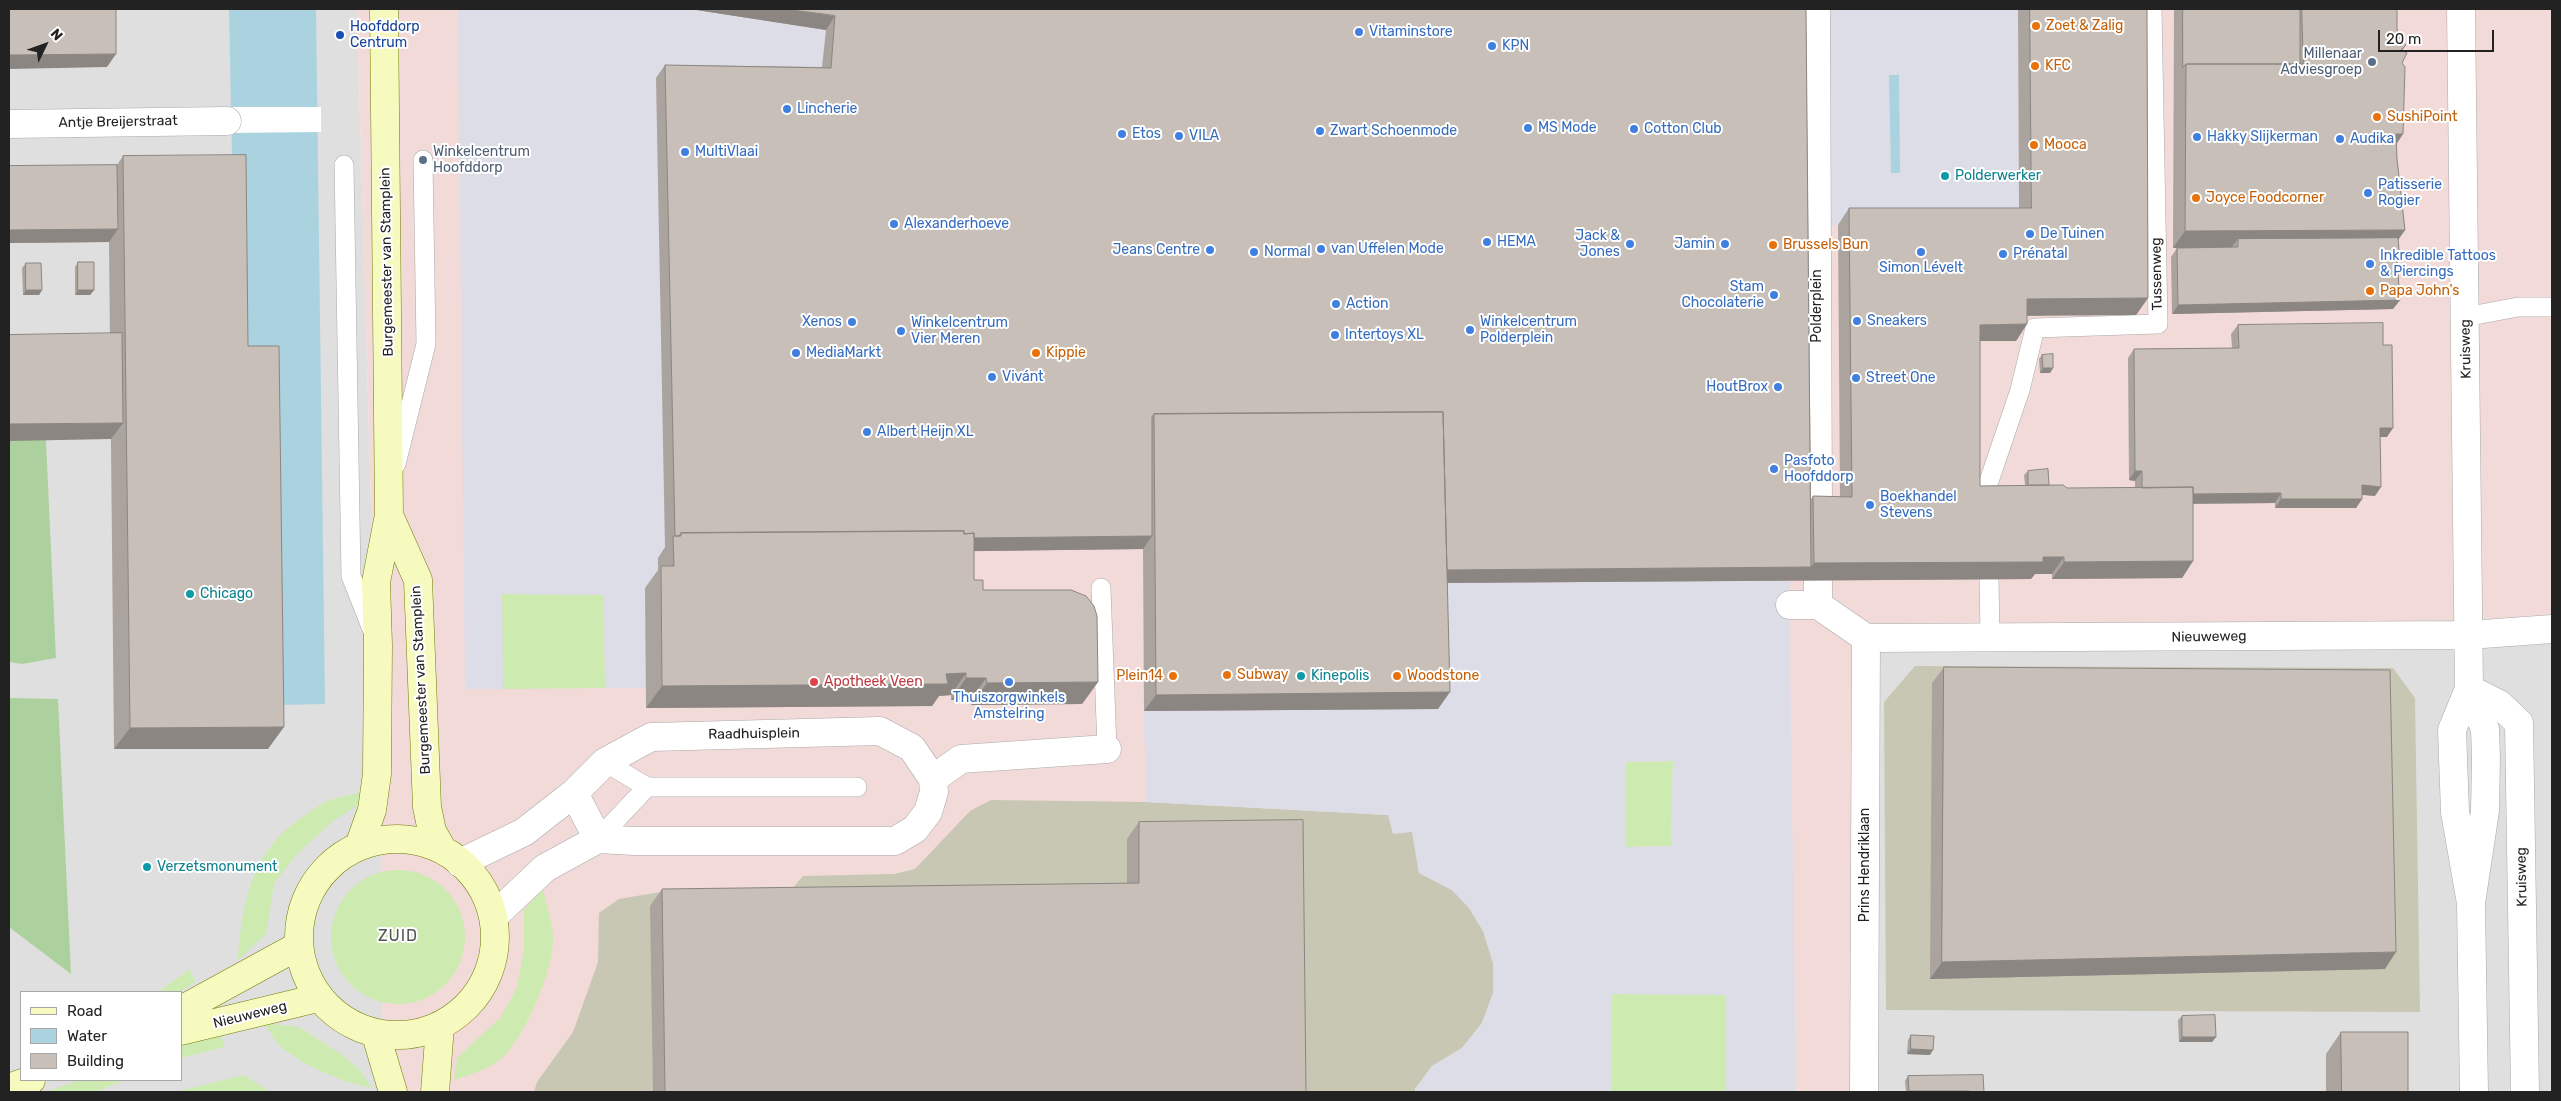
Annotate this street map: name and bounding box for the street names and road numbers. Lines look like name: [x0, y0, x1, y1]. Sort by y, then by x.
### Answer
street label: Antje Breijerstraat: [58, 113, 178, 131]
street label: Burgemeester van Stamplein: [377, 167, 397, 357]
street label: Tussenweg: [2148, 237, 2166, 311]
street label: Polderplein: [1809, 269, 1825, 343]
street label: Kruisweg: [2457, 319, 2475, 379]
street label: Burgemeester van Stamplein: [408, 585, 434, 775]
street label: Nieuweweg: [2171, 628, 2247, 646]
street label: Raadhuisplein: [708, 725, 800, 743]
street label: Prins Hendriklaan: [1857, 808, 1873, 922]
street label: Kruisweg: [2513, 847, 2531, 907]
street label: Nieuweweg: [211, 998, 289, 1032]

